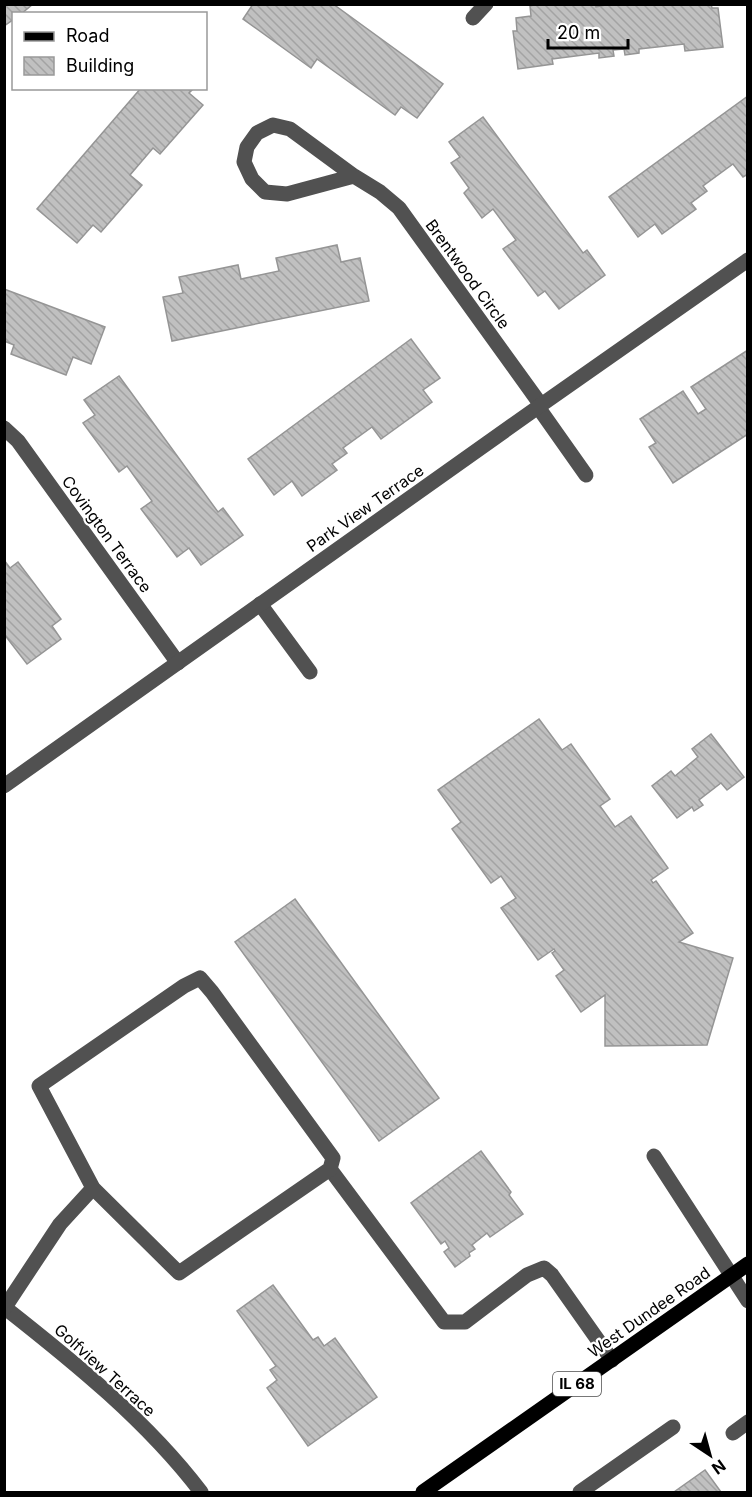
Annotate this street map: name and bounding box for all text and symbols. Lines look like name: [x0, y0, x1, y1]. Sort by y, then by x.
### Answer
legend: [12, 12, 207, 90]
scale bar: [548, 12, 628, 50]
text: 20 m: [557, 22, 600, 43]
text: Road: [66, 25, 109, 46]
text: Building: [66, 55, 134, 76]
street label: Brentwood Circle: [422, 215, 514, 333]
street label: Park View Terrace: [303, 460, 427, 556]
street label: Covington Terrace: [58, 472, 156, 596]
street label: West Dundee Road: [584, 1262, 714, 1362]
street label: Golfview Terrace: [50, 1319, 160, 1421]
road number: IL 68: [553, 1372, 601, 1396]
north arrow: [680, 1425, 740, 1485]
text: N: [708, 1455, 730, 1479]

